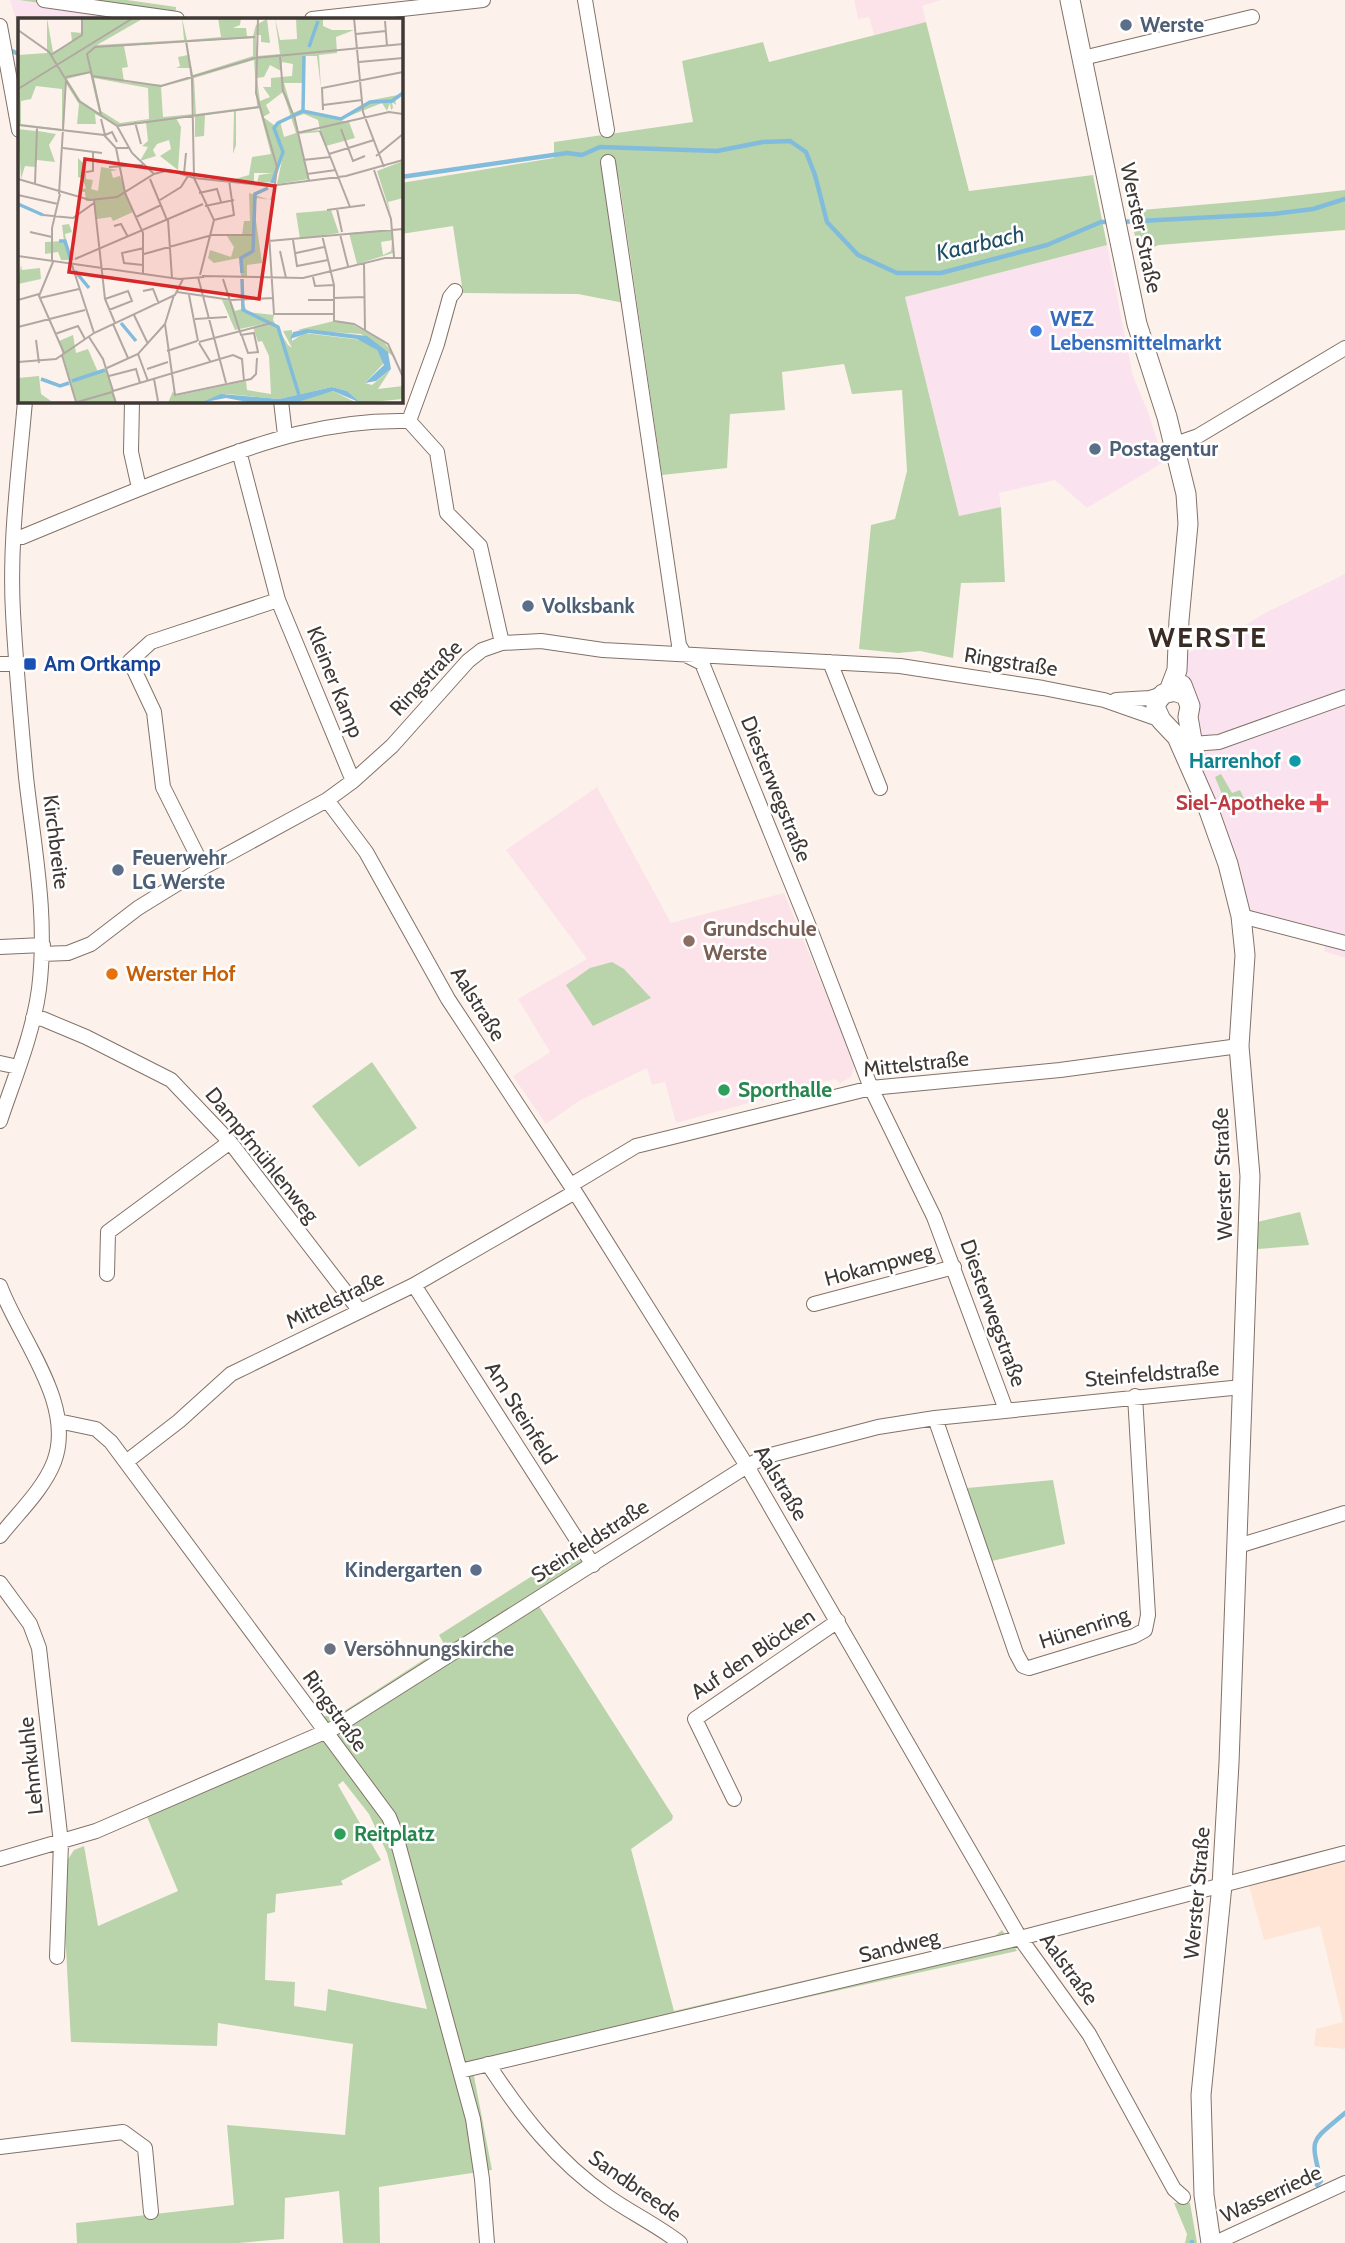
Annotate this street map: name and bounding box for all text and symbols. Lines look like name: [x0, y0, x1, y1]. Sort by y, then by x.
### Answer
place label: Werste: [1140, 12, 1204, 37]
marker: Werste: [1118, 17, 1134, 33]
inset map: [18, 18, 402, 402]
street label: Werster Straße: [1115, 160, 1168, 296]
water label: Kaarbach: [933, 219, 1027, 267]
place label: WEZ Lebensmittelmarkt: [1050, 306, 1222, 355]
marker: WEZ Lebensmittelmarkt: [1028, 323, 1044, 339]
place label: Postagentur: [1109, 436, 1218, 461]
marker: Postagentur: [1087, 441, 1103, 457]
place label: Volksbank: [542, 593, 636, 618]
marker: Volksbank: [520, 598, 536, 614]
district label: WERSTE: [1148, 620, 1268, 654]
street label: Kleiner Kamp: [302, 622, 369, 741]
street label: Ringstraße: [384, 634, 467, 721]
street label: Ringstraße: [963, 642, 1060, 681]
place label: Am Ortkamp: [44, 651, 161, 676]
marker: Am Ortkamp: [22, 656, 38, 672]
street label: Diesterwegstraße: [736, 712, 817, 865]
place label: Harrenhof: [1189, 748, 1281, 773]
marker: Harrenhof: [1287, 753, 1303, 769]
place label: Siel-Apotheke: [1176, 790, 1305, 815]
street label: Kirchbreite: [38, 793, 75, 891]
marker: Siel-Apotheke: [1311, 795, 1327, 811]
place label: Feuerwehr LG Werste: [132, 845, 227, 894]
marker: Feuerwehr LG Werste: [110, 862, 126, 878]
place label: Grundschule Werste: [703, 916, 817, 965]
marker: Grundschule Werste: [681, 933, 697, 949]
place label: Werster Hof: [126, 961, 236, 986]
street label: Aalstraße: [446, 962, 511, 1046]
marker: Werster Hof: [104, 966, 120, 982]
street label: Mittelstraße: [862, 1045, 970, 1081]
place label: Sporthalle: [738, 1077, 832, 1102]
street label: Dampfmühlenweg: [200, 1082, 325, 1228]
marker: Sporthalle: [716, 1082, 732, 1098]
street label: Werster Straße: [1208, 1107, 1237, 1241]
street label: Diesterwegstraße: [955, 1236, 1032, 1390]
street label: Hokampweg: [822, 1238, 937, 1291]
street label: Mittelstraße: [282, 1265, 388, 1334]
street label: Steinfeldstraße: [1084, 1355, 1220, 1392]
street label: Am Steinfeld: [480, 1357, 563, 1468]
street label: Aalstraße: [749, 1441, 814, 1525]
street label: Steinfeldstraße: [526, 1493, 653, 1588]
place label: Kindergarten: [344, 1557, 462, 1582]
marker: Kindergarten: [468, 1562, 484, 1578]
street label: Hünenring: [1036, 1601, 1132, 1654]
street label: Auf den Blöcken: [686, 1603, 819, 1704]
place label: Versöhnungskirche: [344, 1636, 514, 1661]
marker: Versöhnungskirche: [322, 1641, 338, 1657]
street label: Ringstraße: [298, 1665, 373, 1756]
street label: Lehmkuhle: [13, 1716, 48, 1816]
place label: Reitplatz: [354, 1821, 435, 1846]
marker: Reitplatz: [332, 1826, 348, 1842]
street label: Werster Straße: [1178, 1826, 1215, 1960]
street label: Sandweg: [856, 1923, 942, 1968]
street label: Aalstraße: [1035, 1928, 1104, 2010]
street label: Sandbreede: [584, 2144, 687, 2227]
street label: Wasserriede: [1217, 2159, 1325, 2228]

